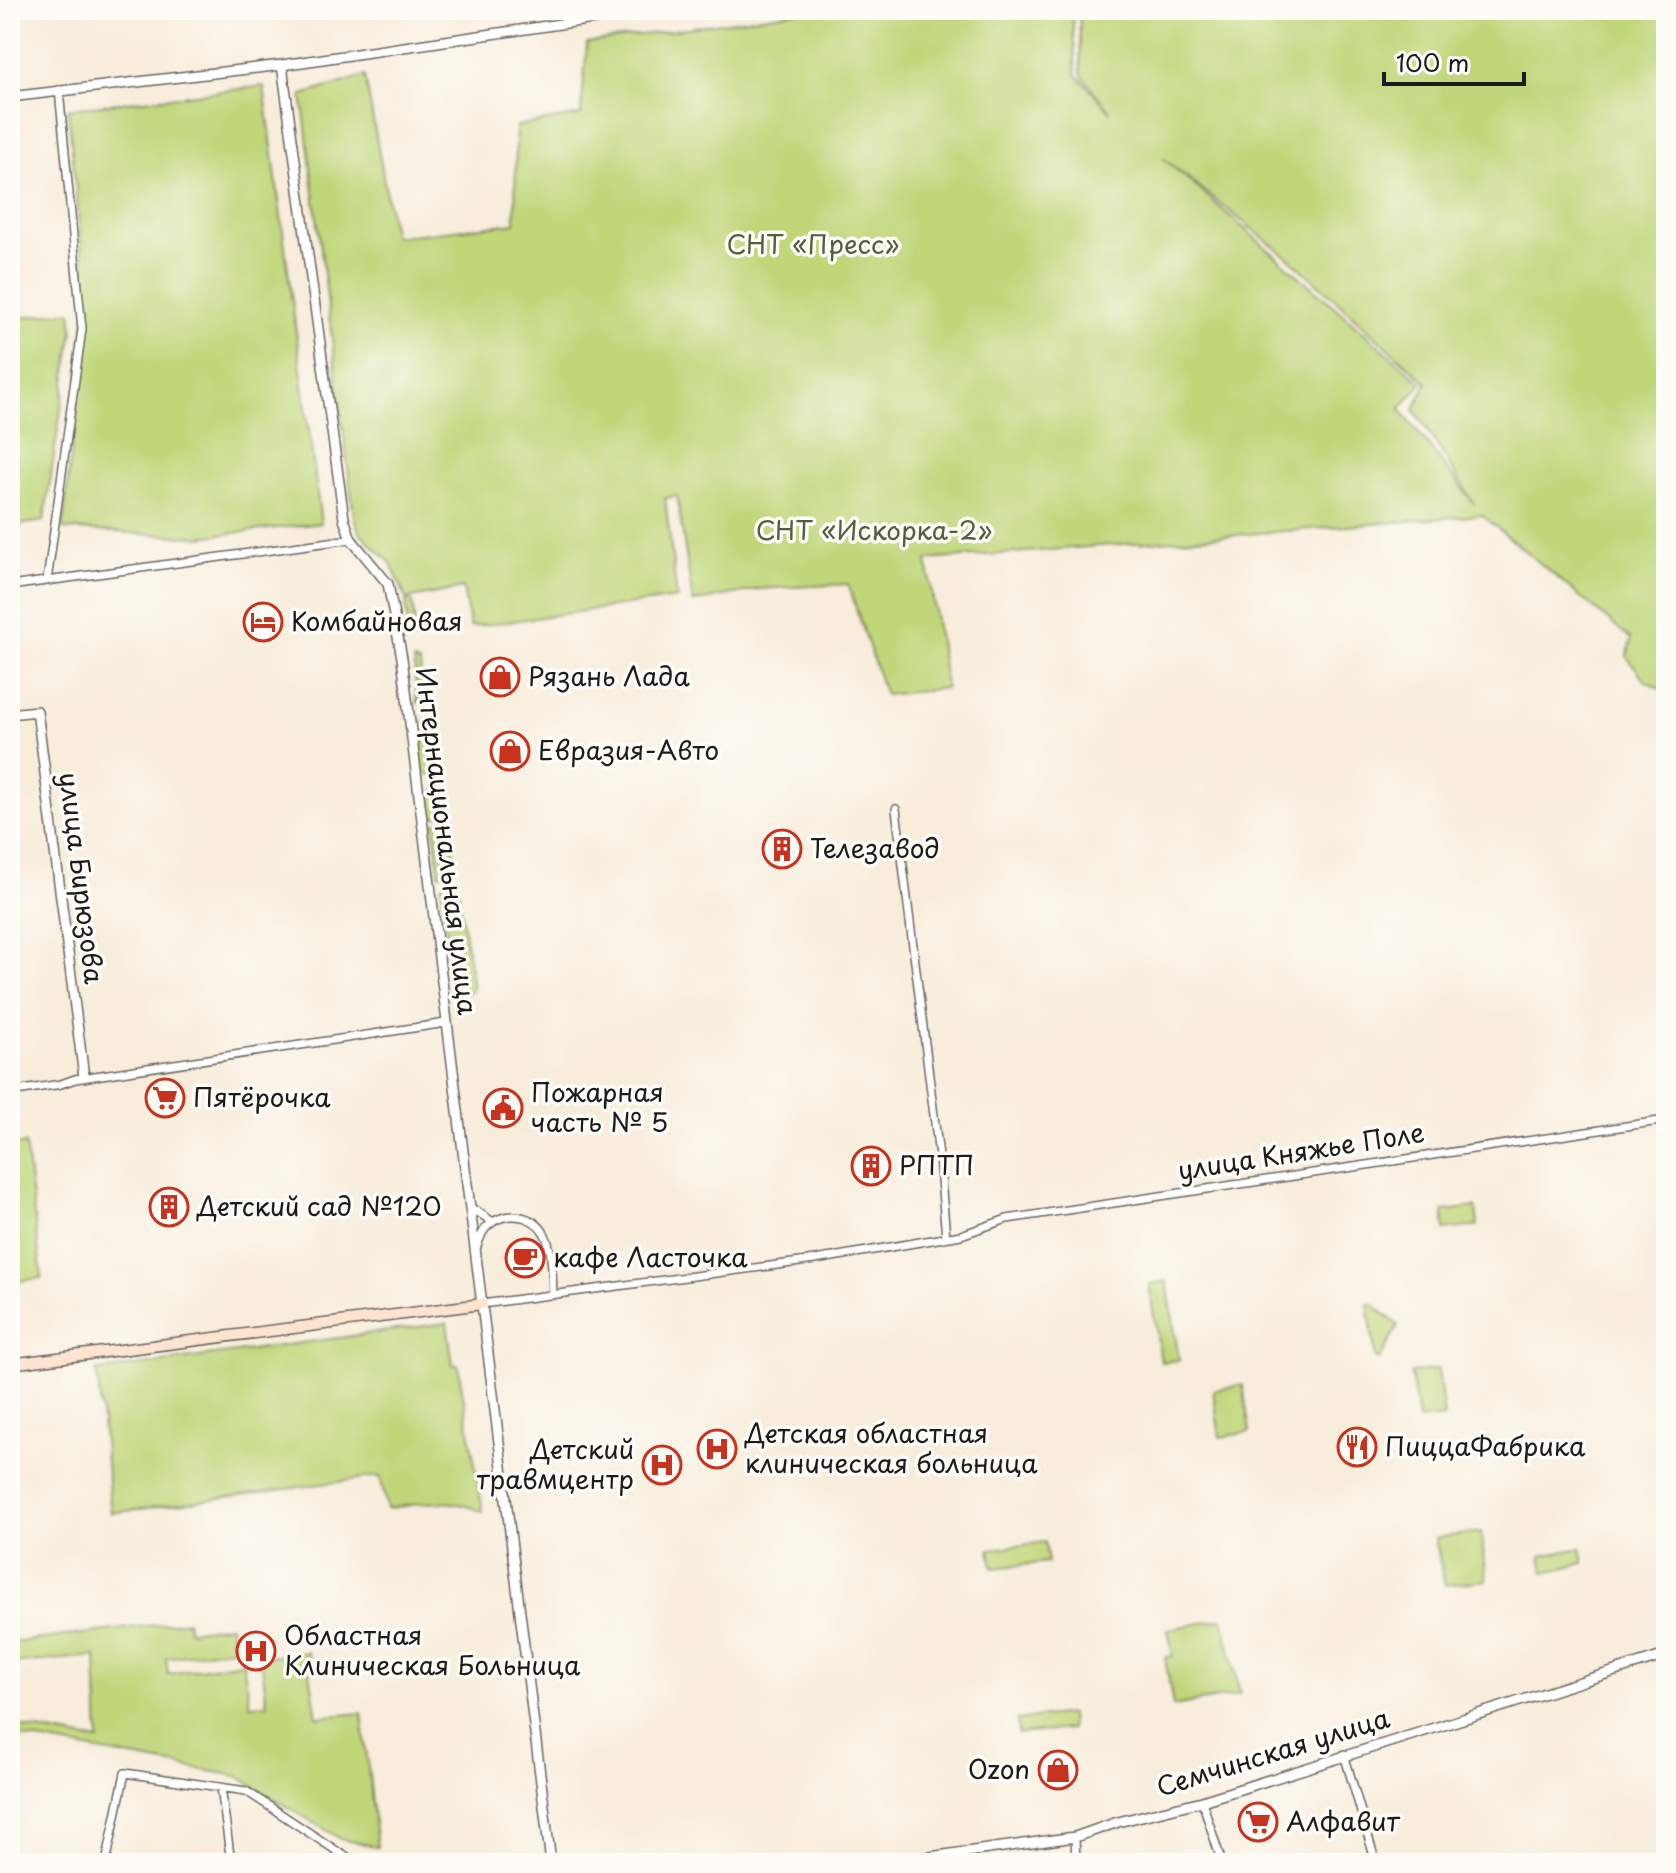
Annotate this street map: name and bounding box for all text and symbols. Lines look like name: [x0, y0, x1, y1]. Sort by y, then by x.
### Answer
scale bar: [1384, 36, 1524, 86]
text: 100 m: [1396, 44, 1469, 80]
park label: СНТ «Пресс»: [726, 224, 900, 263]
park label: СНТ «Искорка-2»: [756, 510, 992, 549]
hotel icon: Комбайновая: [242, 601, 284, 643]
place label: Комбайновая: [291, 601, 462, 640]
shop icon: Рязань Лада: [479, 656, 521, 698]
place label: Рязань Лада: [528, 656, 690, 695]
street label: Интернациональная улица: [407, 665, 488, 1017]
shop icon: Евразия-Авто: [489, 730, 531, 772]
place label: Евразия-Авто: [538, 730, 719, 769]
street label: улица Бирюзова: [50, 770, 115, 987]
building icon: Телезавод: [761, 828, 803, 870]
place label: Телезавод: [810, 828, 940, 867]
place label: Пожарная часть № 5: [531, 1072, 668, 1141]
supermarket icon: Пятёрочка: [144, 1077, 186, 1119]
place label: Пятёрочка: [193, 1077, 331, 1116]
public building icon: Пожарная часть № 5: [482, 1087, 524, 1129]
street label: улица Княжье Поле: [1175, 1112, 1427, 1189]
building icon: РПТП: [850, 1145, 892, 1187]
place label: РПТП: [899, 1145, 974, 1184]
building icon: Детский сад №120: [148, 1186, 190, 1228]
place label: Детский сад №120: [196, 1186, 442, 1225]
cafe icon: кафе Ласточка: [504, 1237, 546, 1279]
place label: кафе Ласточка: [553, 1237, 748, 1276]
place label: Детская областная клиническая больница: [744, 1413, 1038, 1482]
restaurant icon: ПиццаФабрика: [1336, 1426, 1378, 1468]
place label: ПиццаФабрика: [1385, 1426, 1586, 1465]
hospital icon: Детская областная клиническая больница: [696, 1428, 738, 1470]
place label: Детский травмцентр: [476, 1429, 634, 1498]
hospital icon: Детский травмцентр: [641, 1444, 683, 1486]
place label: Областная Клиническая Больница: [284, 1615, 581, 1684]
hospital icon: Областная Клиническая Больница: [235, 1630, 277, 1672]
street label: Семчинская улица: [1151, 1697, 1395, 1806]
place label: Ozon: [968, 1749, 1030, 1788]
shop icon: Ozon: [1037, 1749, 1079, 1791]
supermarket icon: Алфавит: [1237, 1801, 1279, 1843]
place label: Алфавит: [1286, 1801, 1401, 1840]

